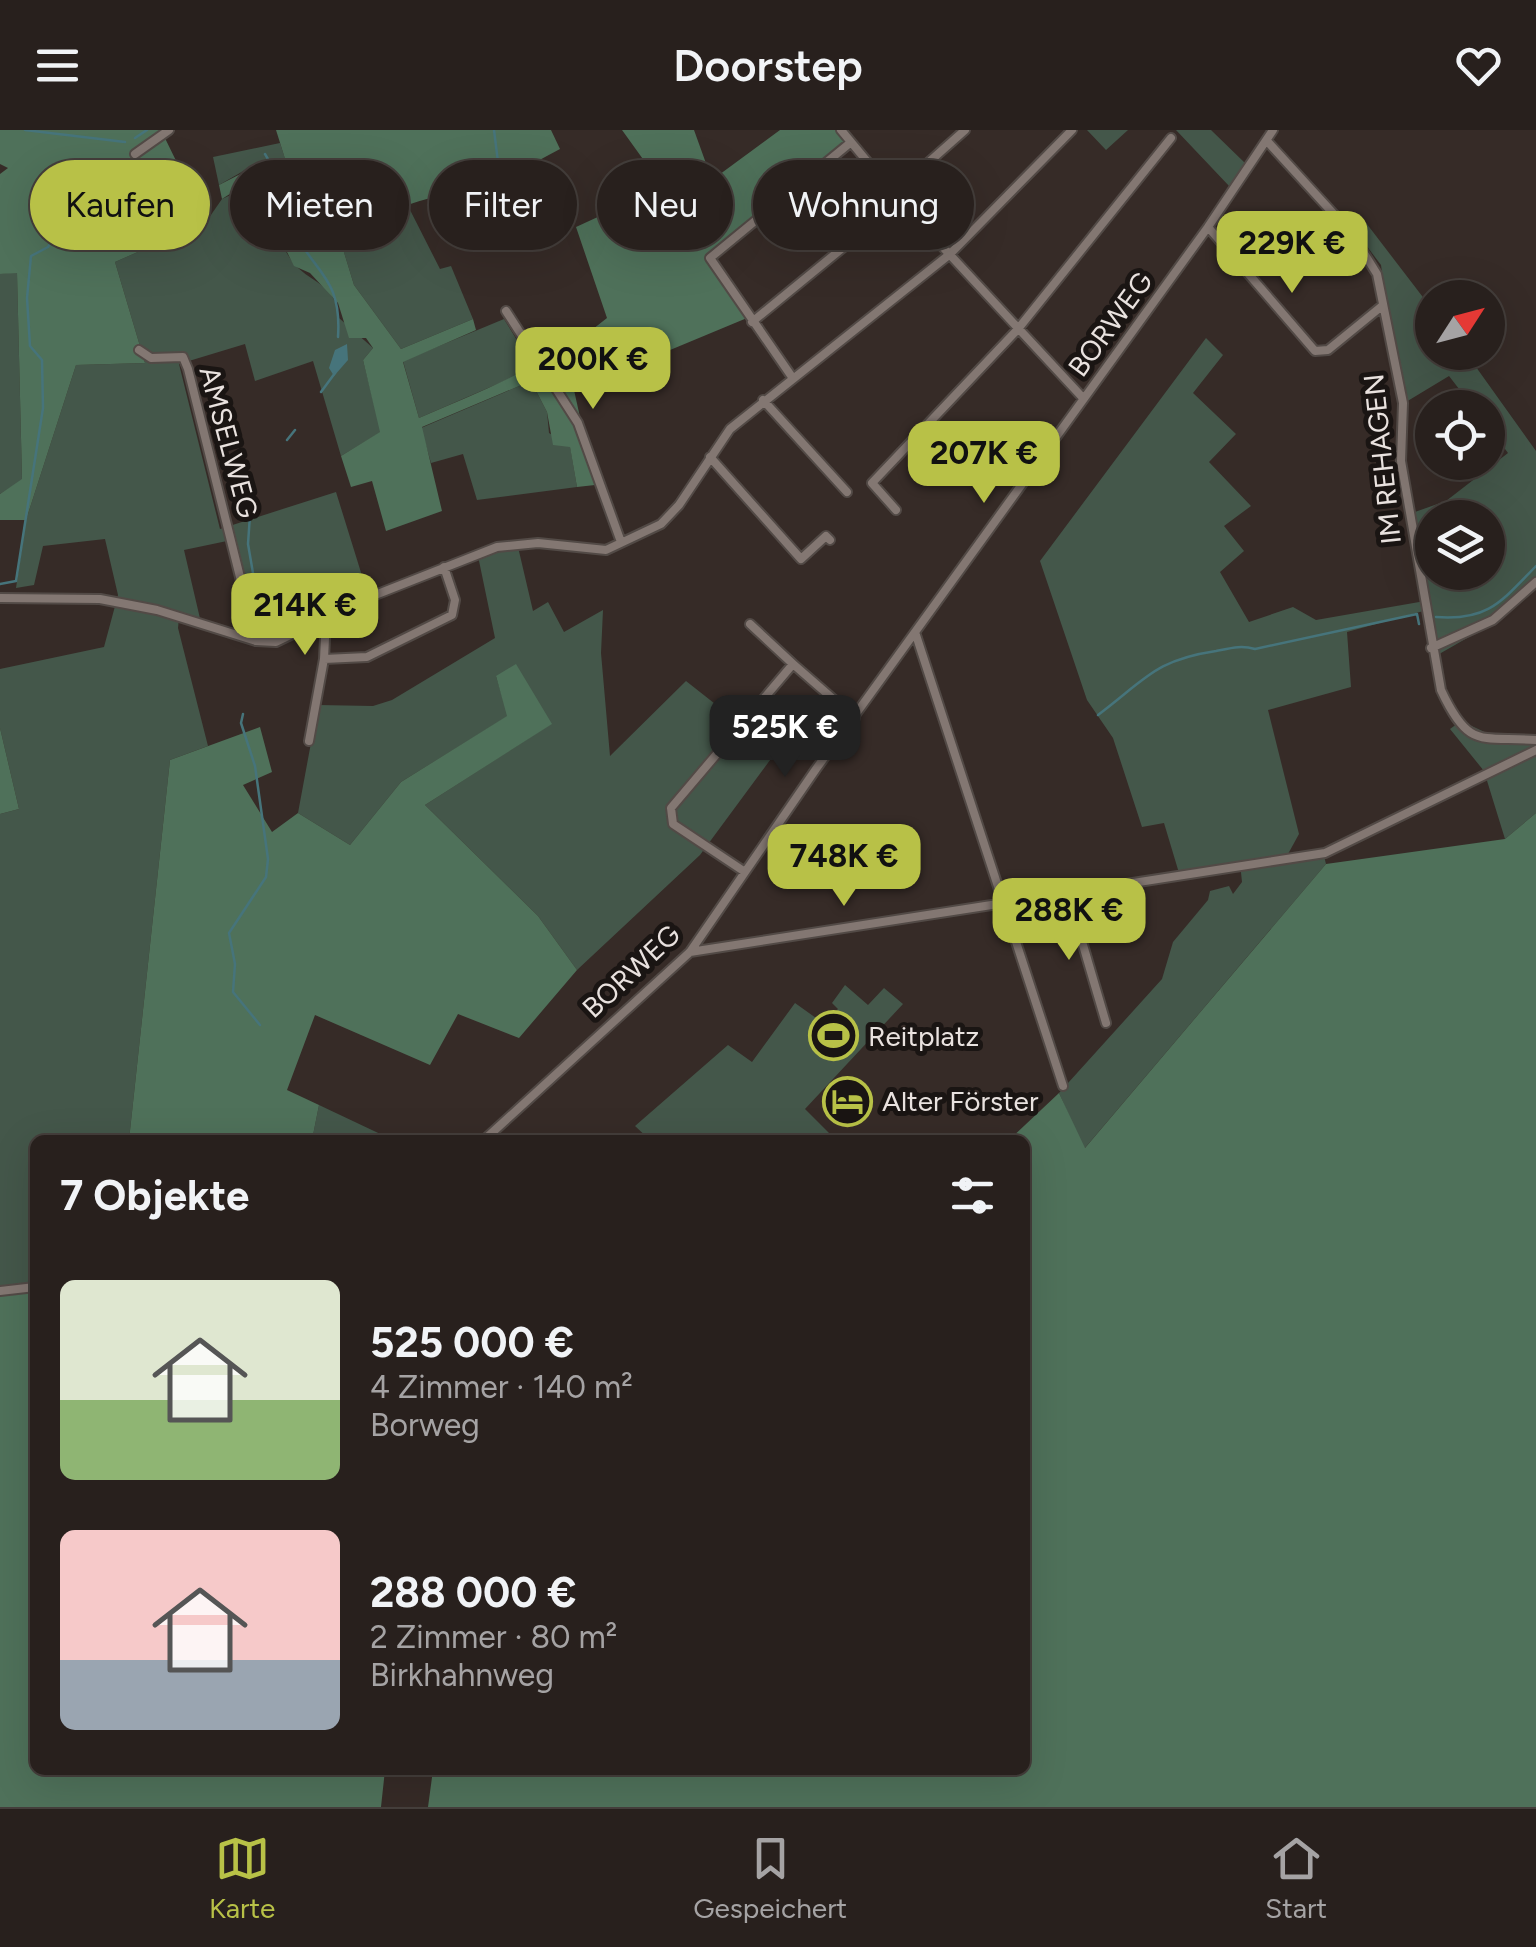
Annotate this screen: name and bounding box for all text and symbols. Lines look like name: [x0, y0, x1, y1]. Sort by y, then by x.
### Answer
icon: menu: [30, 38, 85, 93]
text: Doorstep: [673, 38, 863, 92]
icon: heart: [1451, 38, 1506, 93]
chip: Kaufen: [30, 160, 210, 250]
chip: Mieten: [230, 160, 409, 250]
chip: Filter: [429, 160, 577, 250]
chip: Neu: [597, 160, 733, 250]
chip: Wohnung: [753, 160, 974, 250]
pin: 229K €: [1211, 211, 1373, 296]
text: 229K €: [1239, 224, 1345, 262]
street label: BORWEG: [1061, 265, 1159, 383]
north arrow: [1415, 280, 1505, 370]
map controls: [1415, 280, 1505, 590]
pin: 200K €: [512, 327, 674, 412]
text: 200K €: [537, 340, 649, 378]
street label: AMSELWEG: [192, 362, 266, 522]
street label: IM REHAGEN: [1356, 372, 1408, 546]
button: locate: [1415, 390, 1505, 480]
pin: 207K €: [903, 421, 1065, 506]
text: 207K €: [930, 434, 1038, 472]
button: layers: [1415, 500, 1505, 590]
pin: 214K €: [224, 573, 386, 658]
text: 214K €: [253, 586, 357, 624]
pin: 525K €: [704, 695, 866, 780]
text: 525K €: [732, 708, 838, 746]
pin: 748K €: [763, 824, 925, 909]
text: 748K €: [790, 837, 898, 875]
pin: 288K €: [988, 878, 1150, 963]
text: 288K €: [1015, 891, 1123, 929]
street label: BORWEG: [575, 917, 687, 1025]
sports icon: Reitplatz: [807, 1010, 859, 1062]
place label: Reitplatz: [868, 1019, 979, 1053]
hotel icon: Alter Förster: [821, 1075, 873, 1127]
place label: Alter Förster: [882, 1084, 1039, 1118]
icon: filters: [945, 1168, 1000, 1223]
text: 7 Objekte: [60, 1170, 249, 1221]
text: 525 000 €: [370, 1317, 574, 1368]
icon: home: [140, 1320, 260, 1440]
text: 4 Zimmer · 140 m²: [370, 1368, 633, 1406]
text: Borweg: [370, 1406, 480, 1444]
text: 288 000 €: [370, 1567, 577, 1618]
icon: home: [140, 1570, 260, 1690]
text: 2 Zimmer · 80 m²: [370, 1618, 617, 1656]
text: Birkhahnweg: [370, 1656, 554, 1694]
tab: Karte: [209, 1831, 275, 1925]
tab: Gespeichert: [693, 1831, 847, 1925]
tab: Start: [1265, 1831, 1327, 1925]

